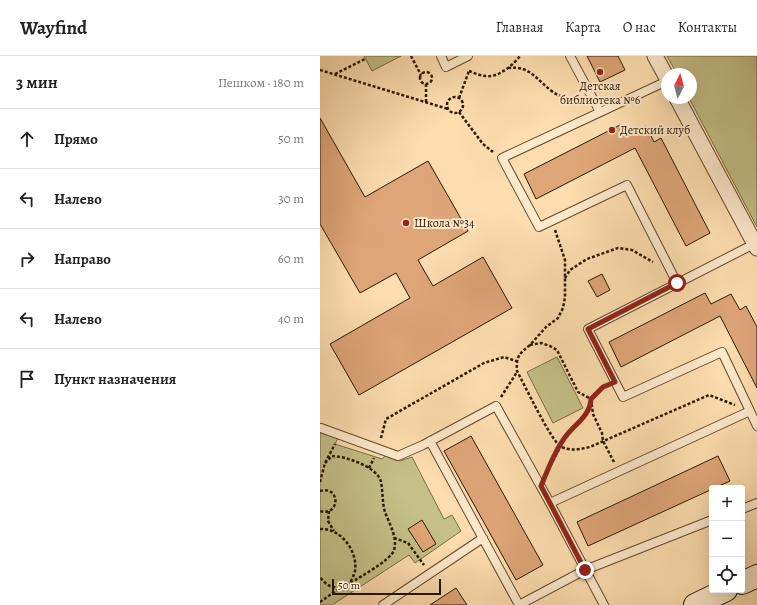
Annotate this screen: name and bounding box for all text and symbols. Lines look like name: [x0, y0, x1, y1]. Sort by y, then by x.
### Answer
text: Wayfind: [20, 15, 87, 41]
text: Главная: [496, 18, 543, 37]
text: Карта: [565, 18, 601, 37]
text: О нас: [623, 18, 656, 37]
text: Контакты: [678, 18, 737, 37]
marker: Детская библиотека №6: [595, 67, 605, 77]
north arrow: [661, 68, 697, 104]
text: 3 мин: [16, 71, 58, 94]
text: Пешком · 180 m: [218, 74, 304, 91]
place label: Детская библиотека №6: [560, 78, 641, 108]
place label: Детский клуб: [620, 122, 690, 138]
marker: Детский клуб: [607, 125, 617, 135]
icon: ahead: [16, 128, 38, 150]
text: Прямо: [54, 129, 98, 149]
text: 50 m: [278, 130, 304, 147]
icon: left: [16, 188, 38, 210]
text: Налево: [54, 189, 102, 209]
text: 30 m: [278, 190, 304, 207]
place label: Школа №34: [414, 215, 475, 231]
marker: Школа №34: [401, 218, 411, 228]
icon: right: [16, 248, 38, 270]
text: Направо: [54, 249, 111, 269]
text: 60 m: [278, 250, 304, 267]
route start: [668, 274, 686, 292]
icon: left: [16, 308, 38, 330]
text: Налево: [54, 309, 102, 329]
text: 40 m: [278, 310, 304, 327]
icon: arrive: [16, 368, 38, 390]
text: Пункт назначения: [54, 369, 176, 389]
map controls: [709, 485, 745, 593]
button: +: [709, 485, 745, 521]
button: −: [709, 521, 745, 557]
button: locate: [709, 557, 745, 593]
route end: [576, 561, 594, 579]
scale bar: [332, 577, 441, 596]
text: 50 m: [338, 578, 360, 593]

